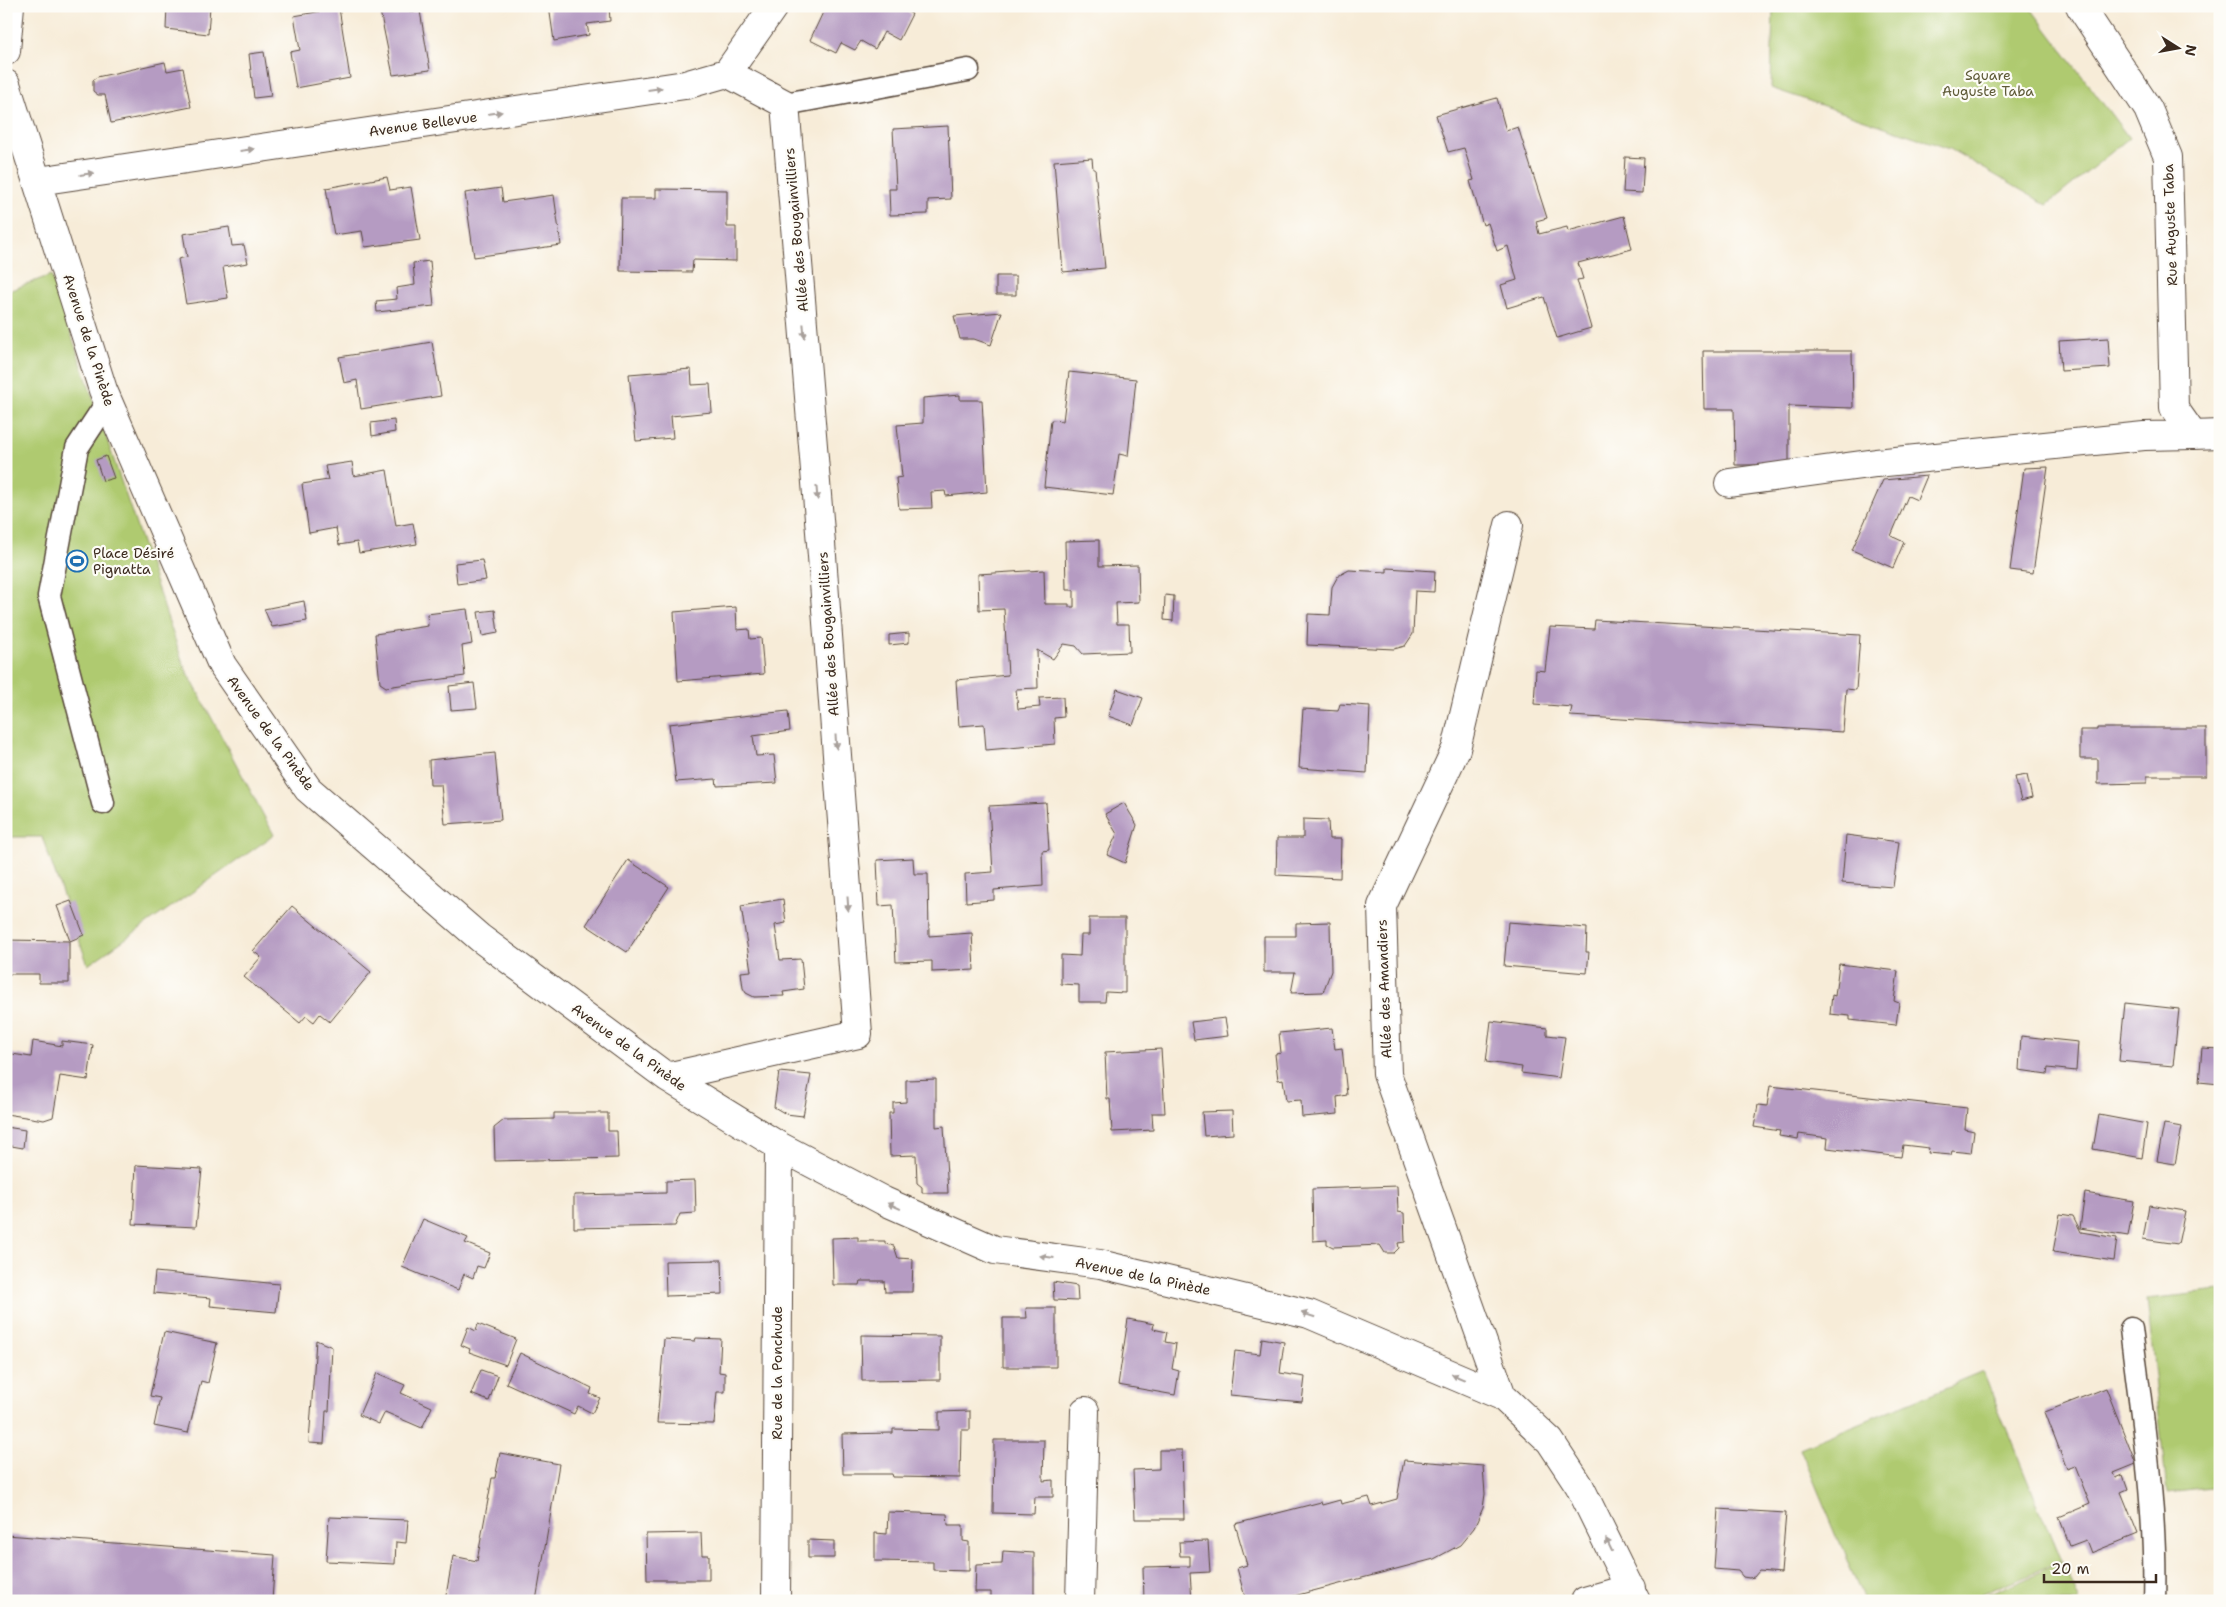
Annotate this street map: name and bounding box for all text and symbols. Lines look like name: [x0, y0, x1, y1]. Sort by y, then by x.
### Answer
north arrow: [2154, 22, 2204, 72]
text: N: [2181, 43, 2201, 58]
park label: Square Auguste Taba: [1942, 66, 2034, 100]
one-way arrow: [648, 85, 664, 93]
street label: Avenue Bellevue: [368, 107, 479, 141]
one-way arrow: [487, 109, 503, 117]
one-way arrow: [240, 146, 256, 154]
street label: Allée des Bougainvilliers: [780, 147, 812, 313]
street label: Rue Auguste Taba: [2159, 163, 2181, 286]
one-way arrow: [79, 170, 95, 178]
street label: Avenue de la Pinède: [59, 272, 119, 408]
one-way arrow: [800, 323, 808, 339]
one-way arrow: [813, 485, 821, 501]
place label: Place Désiré Pignatta: [93, 544, 174, 578]
sports icon: Place Désiré Pignatta: [65, 549, 89, 573]
street label: Allée des Bougainvilliers: [813, 551, 843, 717]
street label: Avenue de la Pinède: [223, 672, 319, 794]
one-way arrow: [832, 734, 840, 750]
one-way arrow: [845, 896, 853, 912]
street label: Allée des Amandiers: [1373, 919, 1395, 1059]
street label: Avenue de la Pinède: [568, 999, 690, 1095]
one-way arrow: [887, 1201, 901, 1209]
one-way arrow: [1038, 1253, 1054, 1261]
street label: Avenue de la Pinède: [1074, 1253, 1212, 1299]
street label: Rue de la Ponchude: [768, 1306, 786, 1440]
one-way arrow: [1300, 1310, 1315, 1318]
one-way arrow: [1450, 1372, 1465, 1380]
one-way arrow: [1605, 1538, 1613, 1552]
scale bar: [2044, 1552, 2156, 1584]
text: 20 m: [2051, 1559, 2090, 1579]

